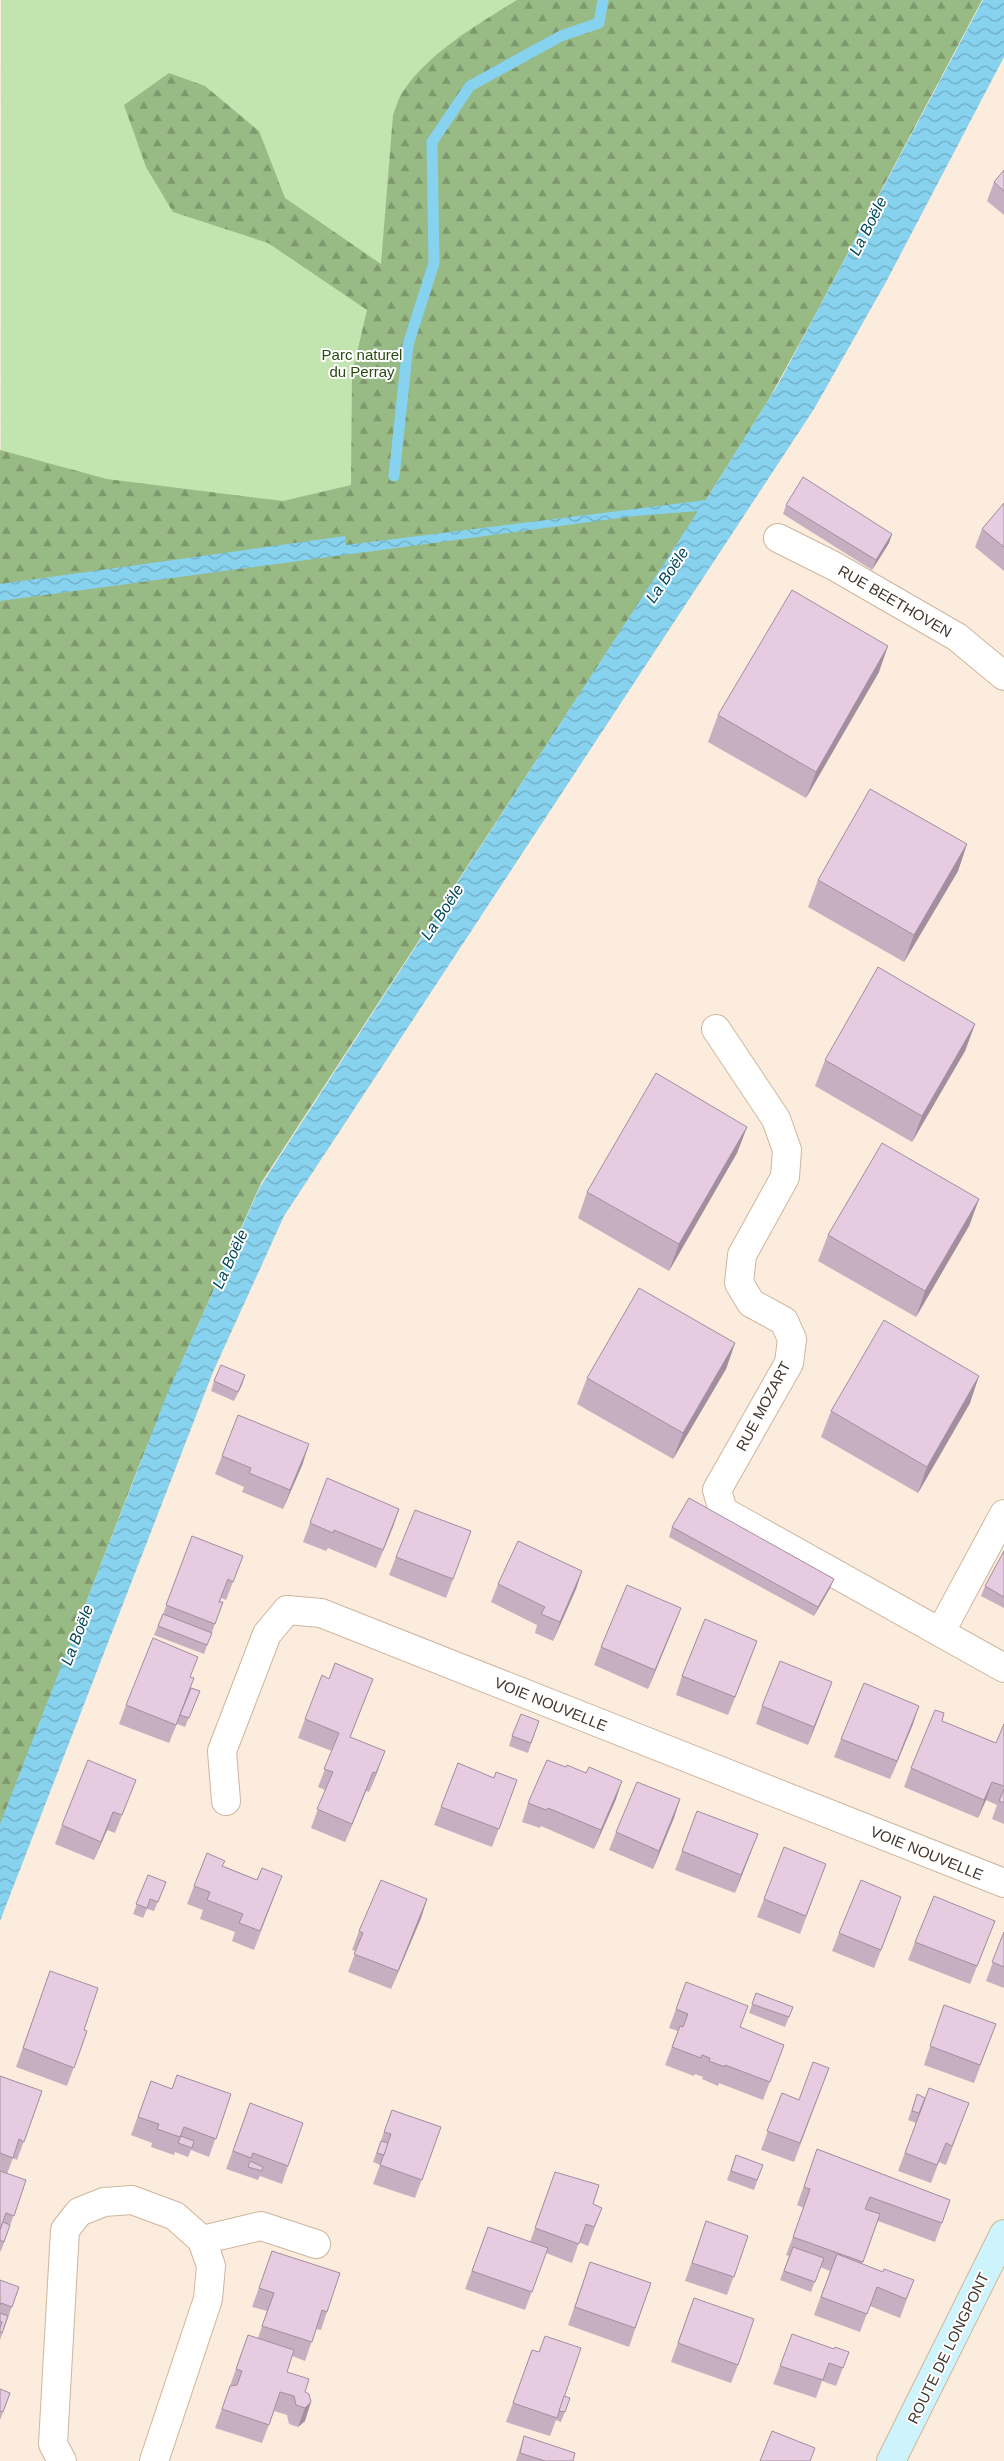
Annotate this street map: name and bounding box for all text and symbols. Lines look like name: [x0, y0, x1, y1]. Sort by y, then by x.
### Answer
water label: La Boële: [846, 194, 890, 258]
park label: Parc naturel du Perray: [322, 346, 402, 380]
water label: La Boële: [642, 544, 692, 606]
street label: RUE BEETHOVEN: [835, 562, 955, 640]
water label: La Boële: [417, 881, 467, 943]
water label: La Boële: [209, 1227, 251, 1291]
street label: RUE MOZART: [732, 1358, 794, 1454]
water label: La Boële: [58, 1602, 96, 1668]
street label: VOIE NOUVELLE: [492, 1674, 610, 1734]
street label: VOIE NOUVELLE: [868, 1823, 986, 1883]
street label: ROUTE DE LONGPONT: [904, 2270, 992, 2426]

